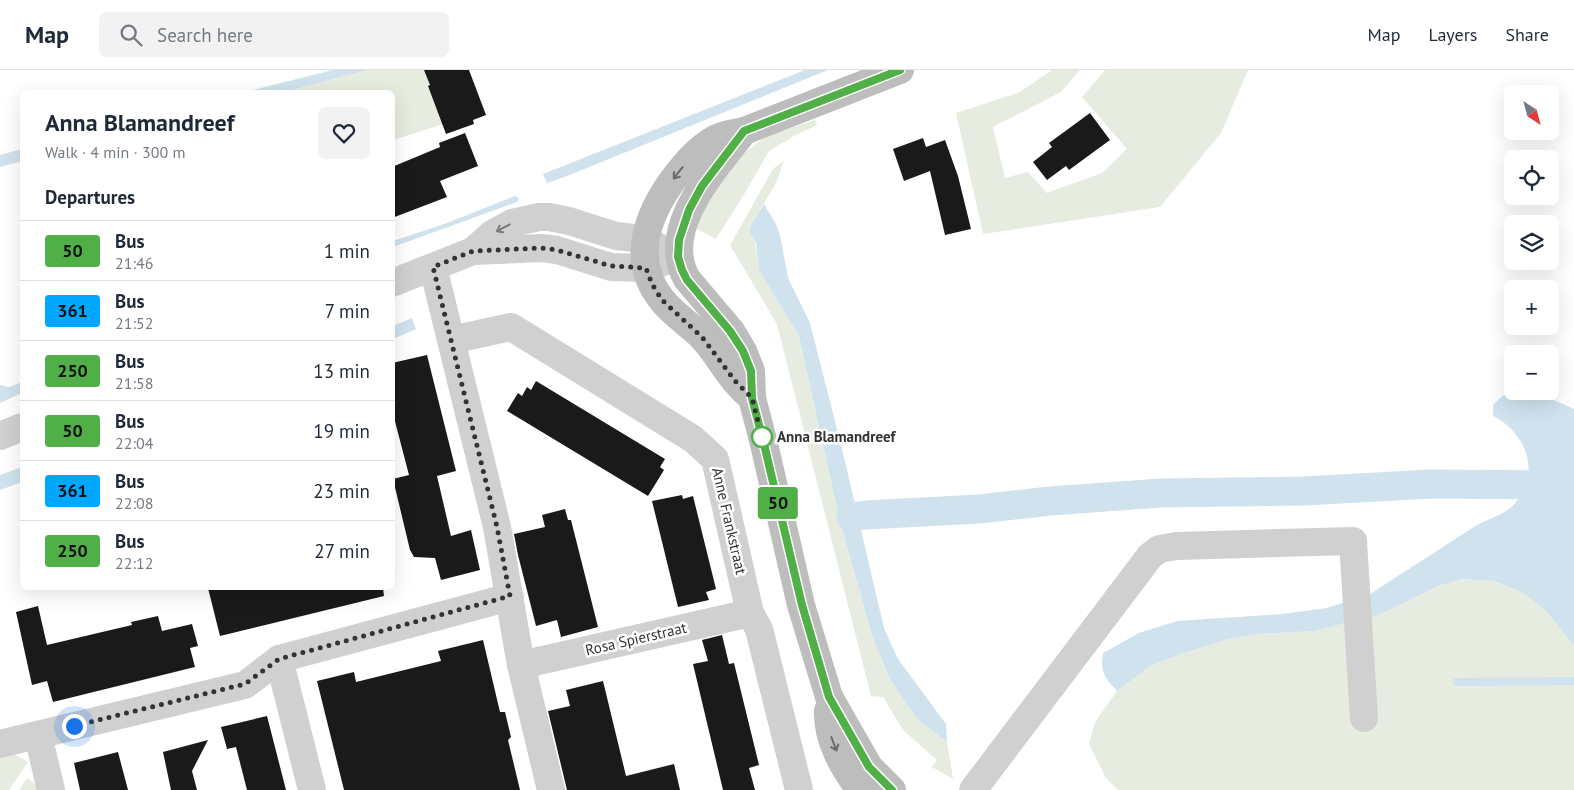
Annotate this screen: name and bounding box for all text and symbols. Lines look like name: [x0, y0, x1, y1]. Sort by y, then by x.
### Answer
search box: [99, 12, 449, 57]
text: Map: [25, 19, 69, 50]
icon: search: [117, 21, 145, 49]
text: Search here: [157, 23, 253, 47]
text: Map: [1368, 23, 1400, 46]
text: Layers: [1428, 23, 1477, 46]
text: Share: [1505, 23, 1549, 46]
north arrow: [1504, 85, 1559, 140]
map controls: [1504, 85, 1559, 400]
text: Anna Blamandreef: [45, 107, 234, 138]
button: heart: [318, 107, 370, 159]
text: Walk · 4 min · 300 m: [45, 142, 185, 162]
button: locate: [1504, 150, 1559, 205]
one-way arrow: [673, 166, 684, 179]
text: Departures: [45, 185, 135, 209]
button: layers: [1504, 215, 1559, 270]
one-way arrow: [496, 224, 511, 233]
text: Bus: [115, 229, 144, 253]
text: 50: [62, 239, 83, 262]
text: 1 min: [324, 239, 370, 263]
text: 21:46: [115, 253, 153, 273]
button: +: [1504, 280, 1559, 335]
text: Bus: [115, 289, 144, 313]
text: 361: [57, 299, 88, 322]
text: 7 min: [325, 299, 370, 323]
text: 21:52: [115, 313, 153, 333]
button: −: [1504, 345, 1559, 400]
text: Bus: [115, 349, 144, 373]
text: 250: [57, 359, 88, 382]
text: 13 min: [313, 359, 370, 383]
text: 21:58: [115, 373, 153, 393]
text: Bus: [115, 409, 144, 433]
text: 50: [62, 419, 83, 442]
text: 19 min: [313, 419, 370, 443]
marker: Anna Blamandreef: [751, 426, 773, 448]
place label: Anna Blamandreef: [777, 427, 897, 446]
text: 22:04: [115, 433, 153, 453]
street label: Anne Frankstraat: [708, 466, 751, 576]
text: Bus: [115, 469, 144, 493]
text: 361: [57, 479, 88, 502]
text: 23 min: [313, 479, 370, 503]
line badge: 50: [756, 487, 800, 519]
text: 50: [768, 491, 788, 514]
text: 22:08: [115, 493, 153, 513]
text: Bus: [115, 529, 144, 553]
text: 250: [57, 539, 88, 562]
text: 27 min: [314, 539, 370, 563]
text: 22:12: [115, 553, 153, 573]
street label: Rosa Spierstraat: [583, 618, 688, 659]
your location: [62, 714, 87, 739]
one-way arrow: [830, 736, 839, 752]

